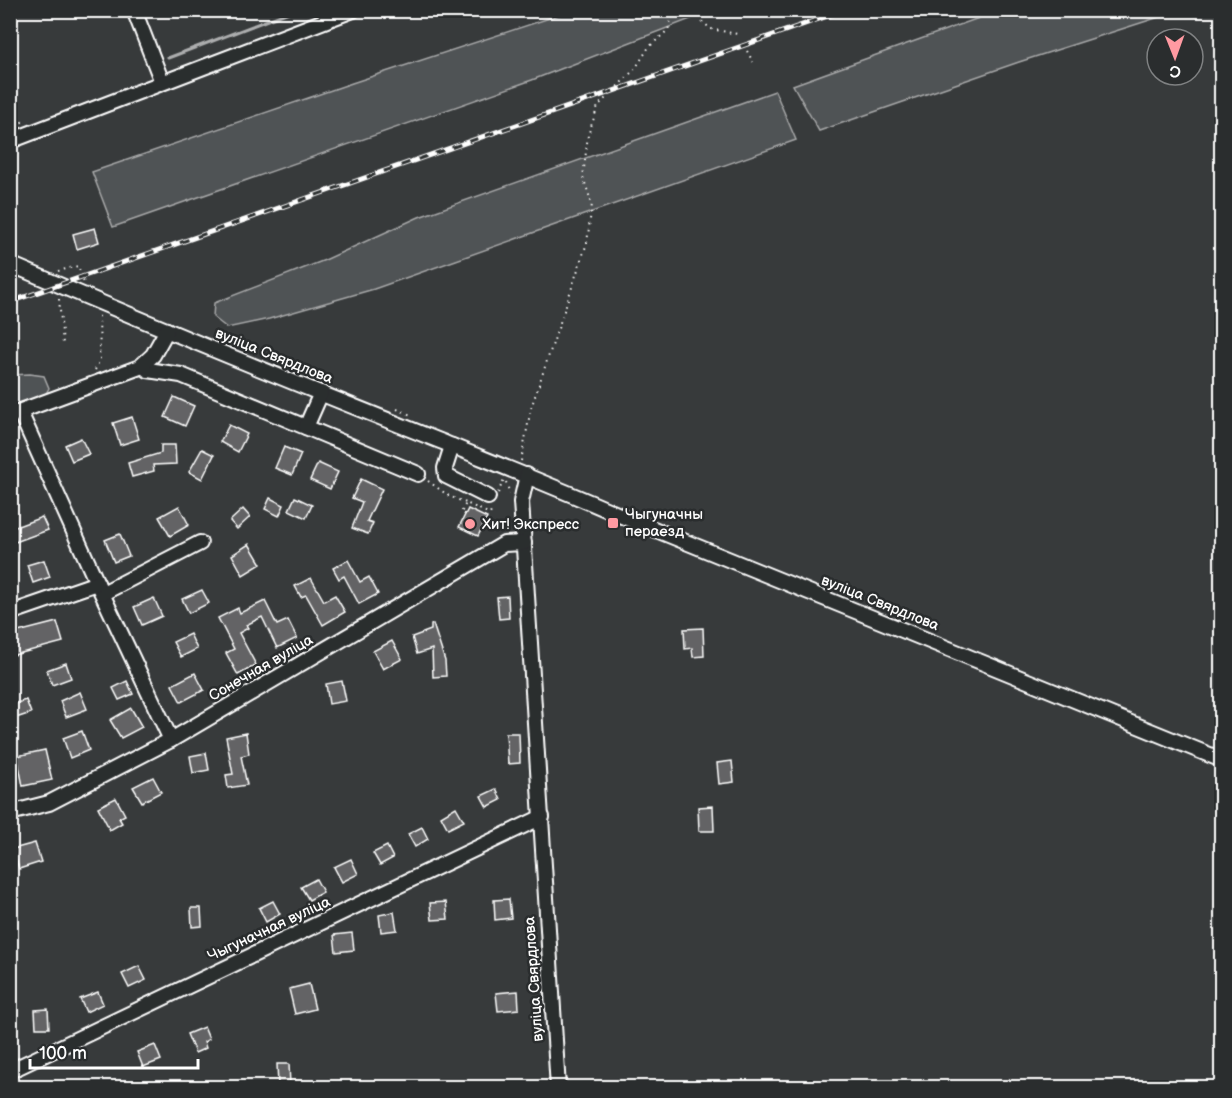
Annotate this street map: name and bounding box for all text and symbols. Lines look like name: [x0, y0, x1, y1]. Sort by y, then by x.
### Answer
north arrow: [1145, 27, 1205, 87]
text: С: [1170, 61, 1181, 80]
street label: вуліца Свярдлова: [212, 324, 336, 388]
place label: Чыгуначны пераезд: [625, 505, 703, 541]
place label: Хит! Экспресс: [482, 515, 580, 534]
marker: Чыгуначны пераезд: [606, 516, 620, 530]
marker: Хит! Экспресс: [463, 517, 477, 531]
street label: вуліца Свярдлова: [818, 571, 942, 635]
street label: Сонечная вуліца: [206, 630, 317, 705]
street label: Чыгуначная вуліца: [205, 892, 333, 966]
street label: вуліца Свярдлова: [520, 916, 548, 1042]
scale bar: [30, 1032, 198, 1070]
text: 100 m: [39, 1043, 87, 1064]

